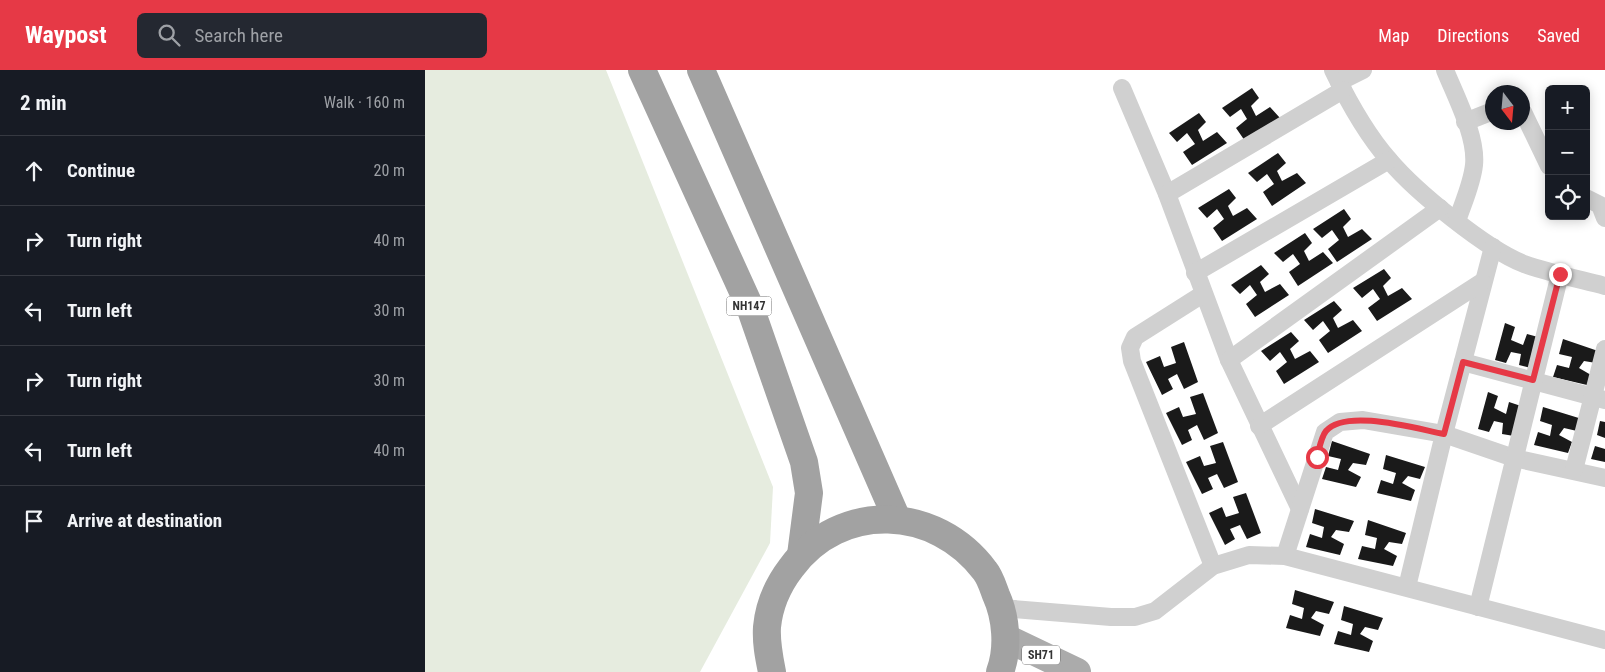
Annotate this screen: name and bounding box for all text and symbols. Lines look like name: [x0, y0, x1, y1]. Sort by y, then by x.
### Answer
search box: [137, 13, 487, 58]
text: Waypost: [25, 21, 107, 49]
icon: search: [155, 21, 183, 49]
text: Search here: [195, 24, 283, 47]
text: Map: [1378, 25, 1409, 46]
text: Directions: [1437, 25, 1509, 46]
text: Saved: [1537, 25, 1580, 46]
north arrow: [1485, 85, 1530, 130]
map controls: [1545, 85, 1590, 220]
button: +: [1545, 85, 1590, 130]
text: 2 min: [20, 91, 67, 115]
text: Walk · 160 m: [324, 93, 405, 112]
button: −: [1545, 130, 1590, 175]
icon: ahead: [20, 157, 48, 185]
text: Continue: [67, 159, 135, 182]
text: 20 m: [373, 161, 405, 180]
button: locate: [1545, 175, 1590, 220]
icon: right: [20, 227, 48, 255]
text: Turn right: [67, 229, 142, 252]
text: 40 m: [373, 231, 405, 250]
route end: [1549, 263, 1572, 286]
icon: left: [20, 297, 48, 325]
road number: NH147: [727, 297, 771, 316]
text: Turn left: [67, 299, 132, 322]
text: 30 m: [373, 301, 405, 320]
icon: right: [20, 367, 48, 395]
text: Turn right: [67, 369, 142, 392]
text: 30 m: [373, 371, 405, 390]
icon: left: [20, 437, 48, 465]
text: Turn left: [67, 439, 132, 462]
text: 40 m: [373, 441, 405, 460]
route start: [1306, 446, 1329, 469]
icon: arrive: [20, 507, 48, 535]
text: Arrive at destination: [67, 509, 222, 532]
road number: SH71: [1022, 646, 1060, 664]

